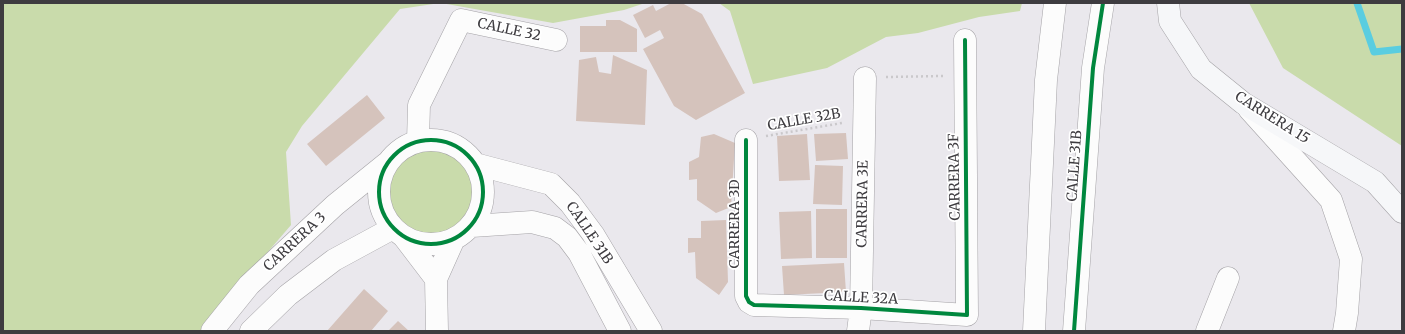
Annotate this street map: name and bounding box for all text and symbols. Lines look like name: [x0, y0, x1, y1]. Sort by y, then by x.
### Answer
street label: CALLE 32: [476, 15, 542, 45]
street label: CARRERA 15: [1232, 88, 1312, 148]
street label: CALLE 32B: [766, 105, 842, 135]
street label: CALLE 31B: [1064, 130, 1086, 202]
street label: CARRERA 3F: [946, 133, 964, 221]
street label: CARRERA 3E: [854, 160, 872, 248]
street label: CARRERA 3D: [727, 180, 743, 268]
street label: CALLE 31B: [562, 199, 616, 267]
street label: CARRERA 3: [260, 209, 330, 275]
street label: CALLE 32A: [824, 288, 898, 308]

